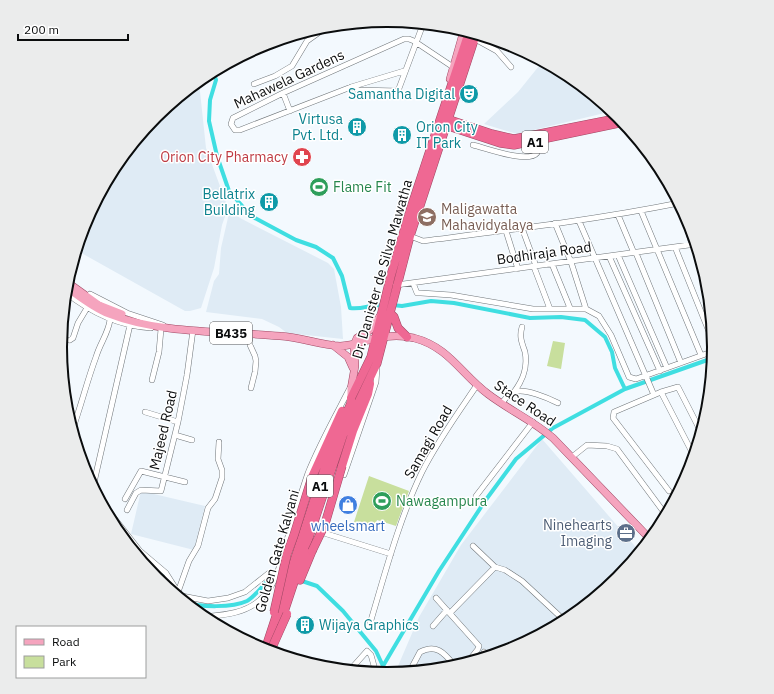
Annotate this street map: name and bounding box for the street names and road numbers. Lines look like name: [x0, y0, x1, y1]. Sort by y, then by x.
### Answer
street label: Mahawela Gardens: [231, 45, 347, 113]
road number: A1: [522, 131, 548, 153]
street label: Dr. Danister de Silva Mawatha: [348, 177, 416, 361]
street label: Bodhiraja Road: [495, 237, 593, 269]
road number: B435: [210, 322, 252, 344]
street label: Stace Road: [491, 376, 559, 430]
street label: Majeed Road: [145, 388, 181, 472]
street label: Samagi Road: [400, 402, 456, 482]
road number: A1: [307, 475, 333, 497]
street label: Golden Gate Kalyani: [251, 487, 303, 615]

